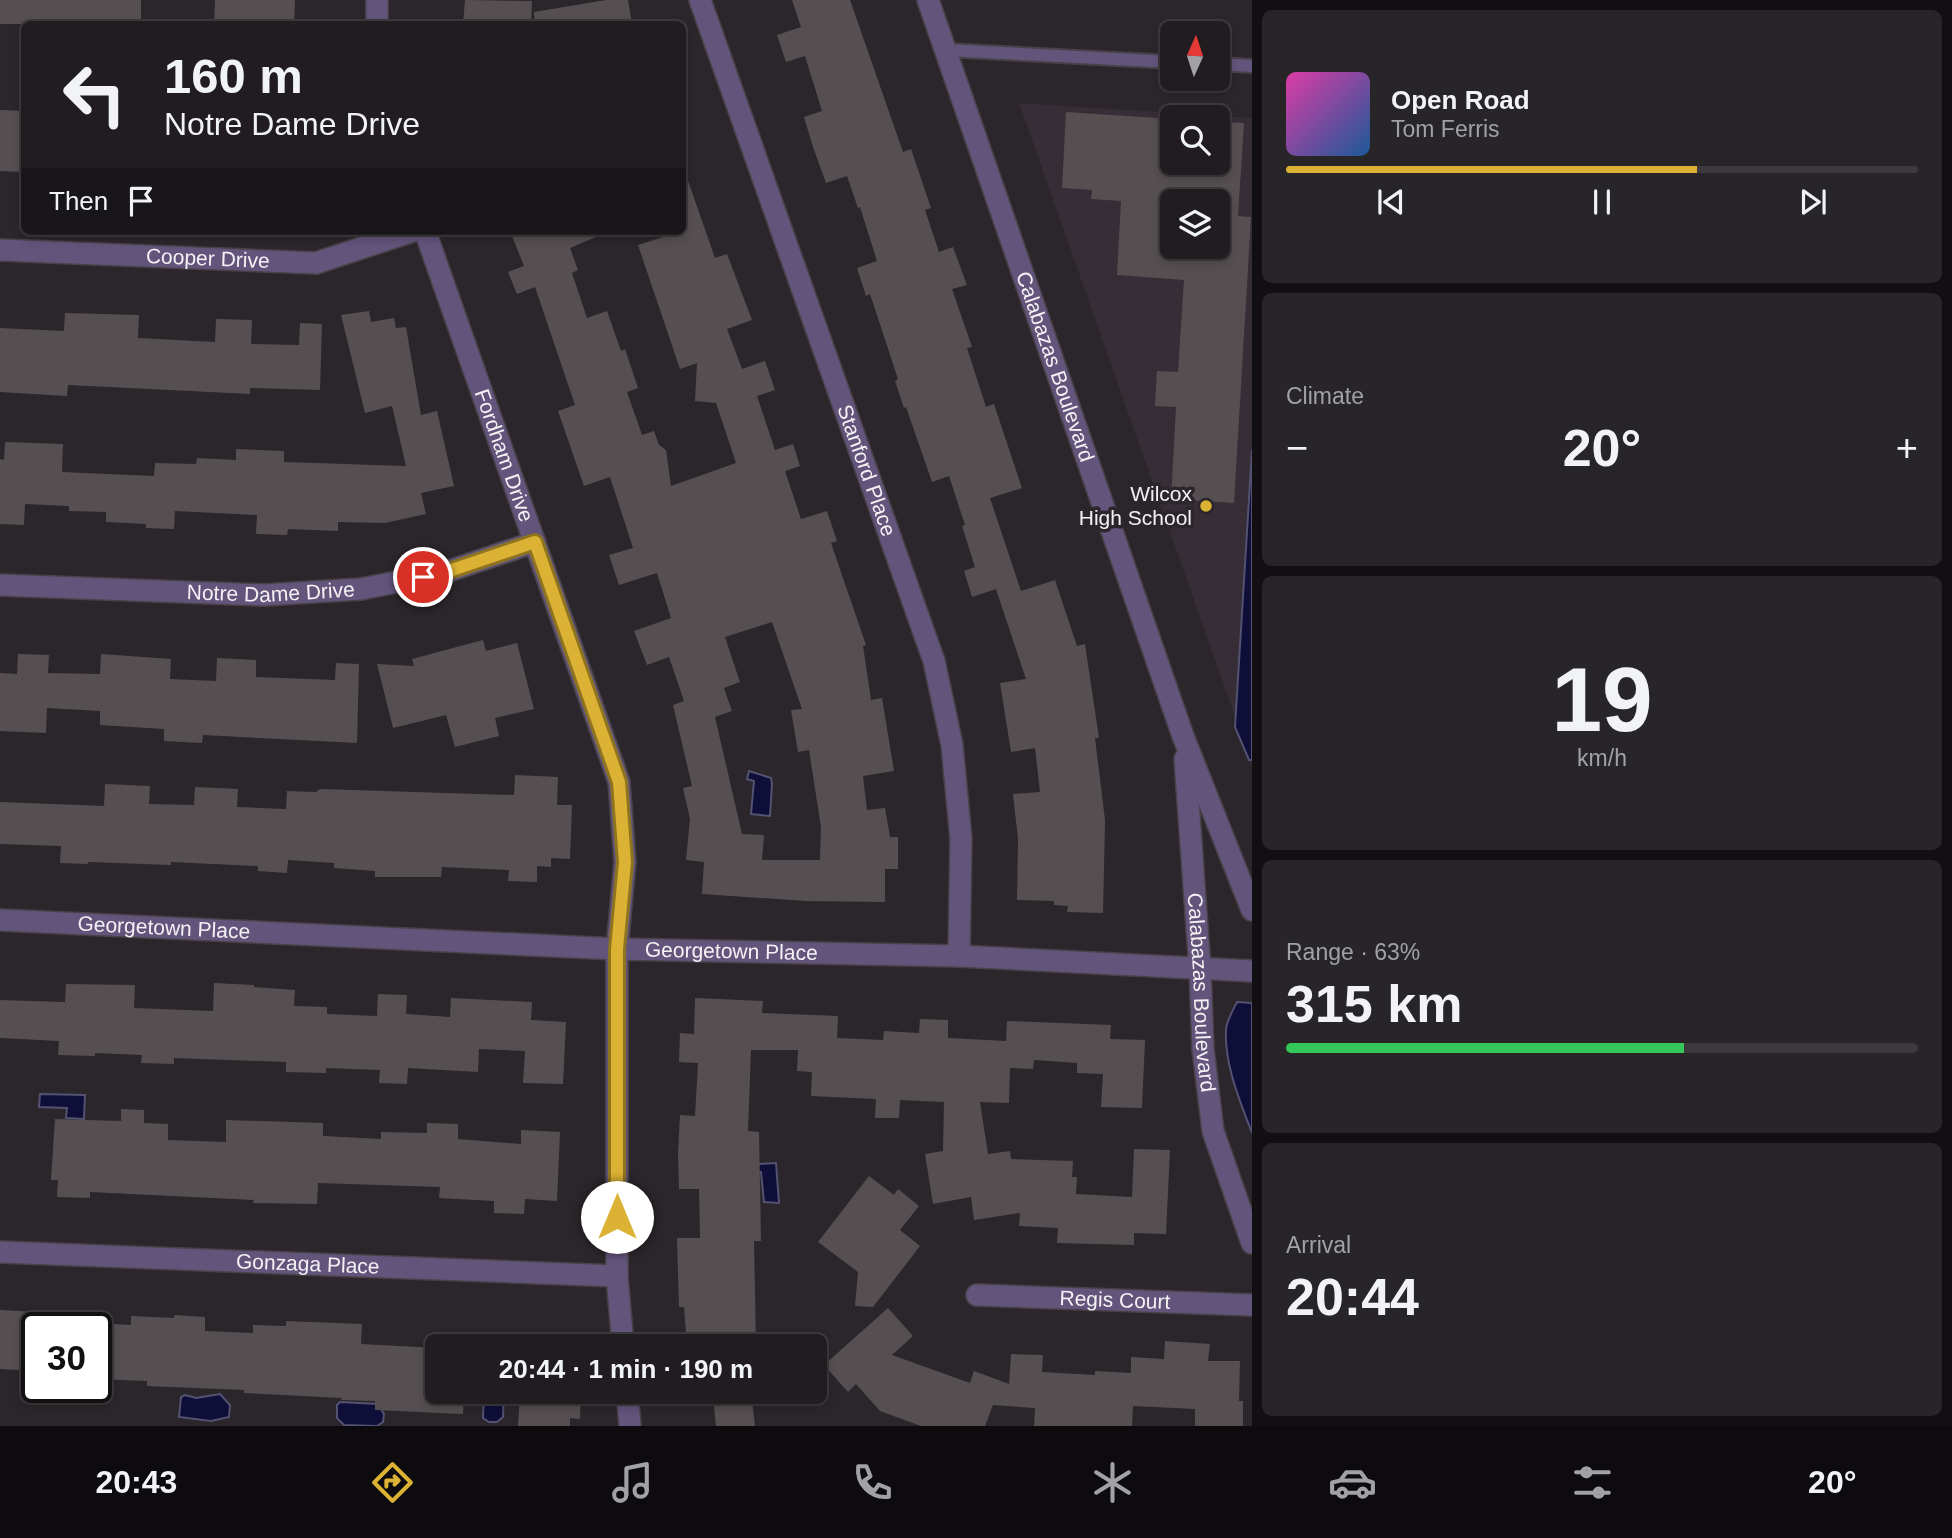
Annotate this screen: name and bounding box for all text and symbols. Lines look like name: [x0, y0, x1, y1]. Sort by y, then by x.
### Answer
north arrow: [1160, 21, 1230, 91]
map controls: [1160, 21, 1230, 259]
icon: left: [49, 49, 140, 140]
text: 160 m: [164, 49, 303, 103]
text: Open Road: [1391, 85, 1530, 115]
button: search: [1160, 105, 1230, 175]
text: Notre Dame Drive: [164, 106, 420, 142]
text: Tom Ferris: [1391, 116, 1500, 142]
icon: arrive: [122, 182, 160, 220]
icon: previous: [1372, 183, 1410, 221]
icon: pause: [1583, 183, 1621, 221]
icon: next: [1794, 183, 1832, 221]
text: Then: [49, 186, 108, 216]
button: layers: [1160, 189, 1230, 259]
street label: Cooper Drive: [146, 244, 270, 272]
street label: Calabazas Boulevard: [1012, 268, 1099, 465]
text: Climate: [1286, 383, 1364, 409]
street label: Fordham Drive: [471, 386, 538, 525]
street label: Stanford Place: [833, 401, 901, 539]
text: 20°: [1563, 419, 1641, 477]
text: −: [1286, 427, 1308, 469]
text: +: [1896, 427, 1918, 469]
place label: Wilcox High School: [1079, 482, 1192, 529]
marker: Wilcox High School: [1198, 498, 1214, 514]
pin: [393, 547, 453, 607]
icon: arrive: [404, 558, 442, 596]
street label: Notre Dame Drive: [186, 577, 355, 606]
text: 19: [1551, 649, 1653, 750]
text: km/h: [1577, 745, 1627, 771]
street label: Calabazas Boulevard: [1184, 892, 1220, 1093]
street label: Georgetown Place: [77, 912, 251, 943]
street label: Georgetown Place: [645, 938, 818, 964]
text: Range · 63%: [1286, 939, 1420, 965]
text: 315 km: [1286, 975, 1462, 1033]
position arrow: [580, 1180, 654, 1254]
text: Arrival: [1286, 1232, 1351, 1258]
street label: Gonzaga Place: [236, 1249, 380, 1278]
text: 20:44: [1286, 1268, 1419, 1326]
street label: Regis Court: [1059, 1286, 1171, 1313]
speed limit sign: 30: [21, 1312, 112, 1403]
text: 20:44 · 1 min · 190 m: [499, 1354, 753, 1384]
icon: directions: [368, 1458, 417, 1507]
icon: music: [608, 1458, 657, 1507]
icon: phone: [848, 1458, 897, 1507]
icon: climate: [1088, 1458, 1137, 1507]
icon: car: [1328, 1458, 1377, 1507]
icon: filters: [1568, 1458, 1617, 1507]
text: 20:43: [95, 1464, 177, 1500]
text: 20°: [1808, 1464, 1857, 1500]

